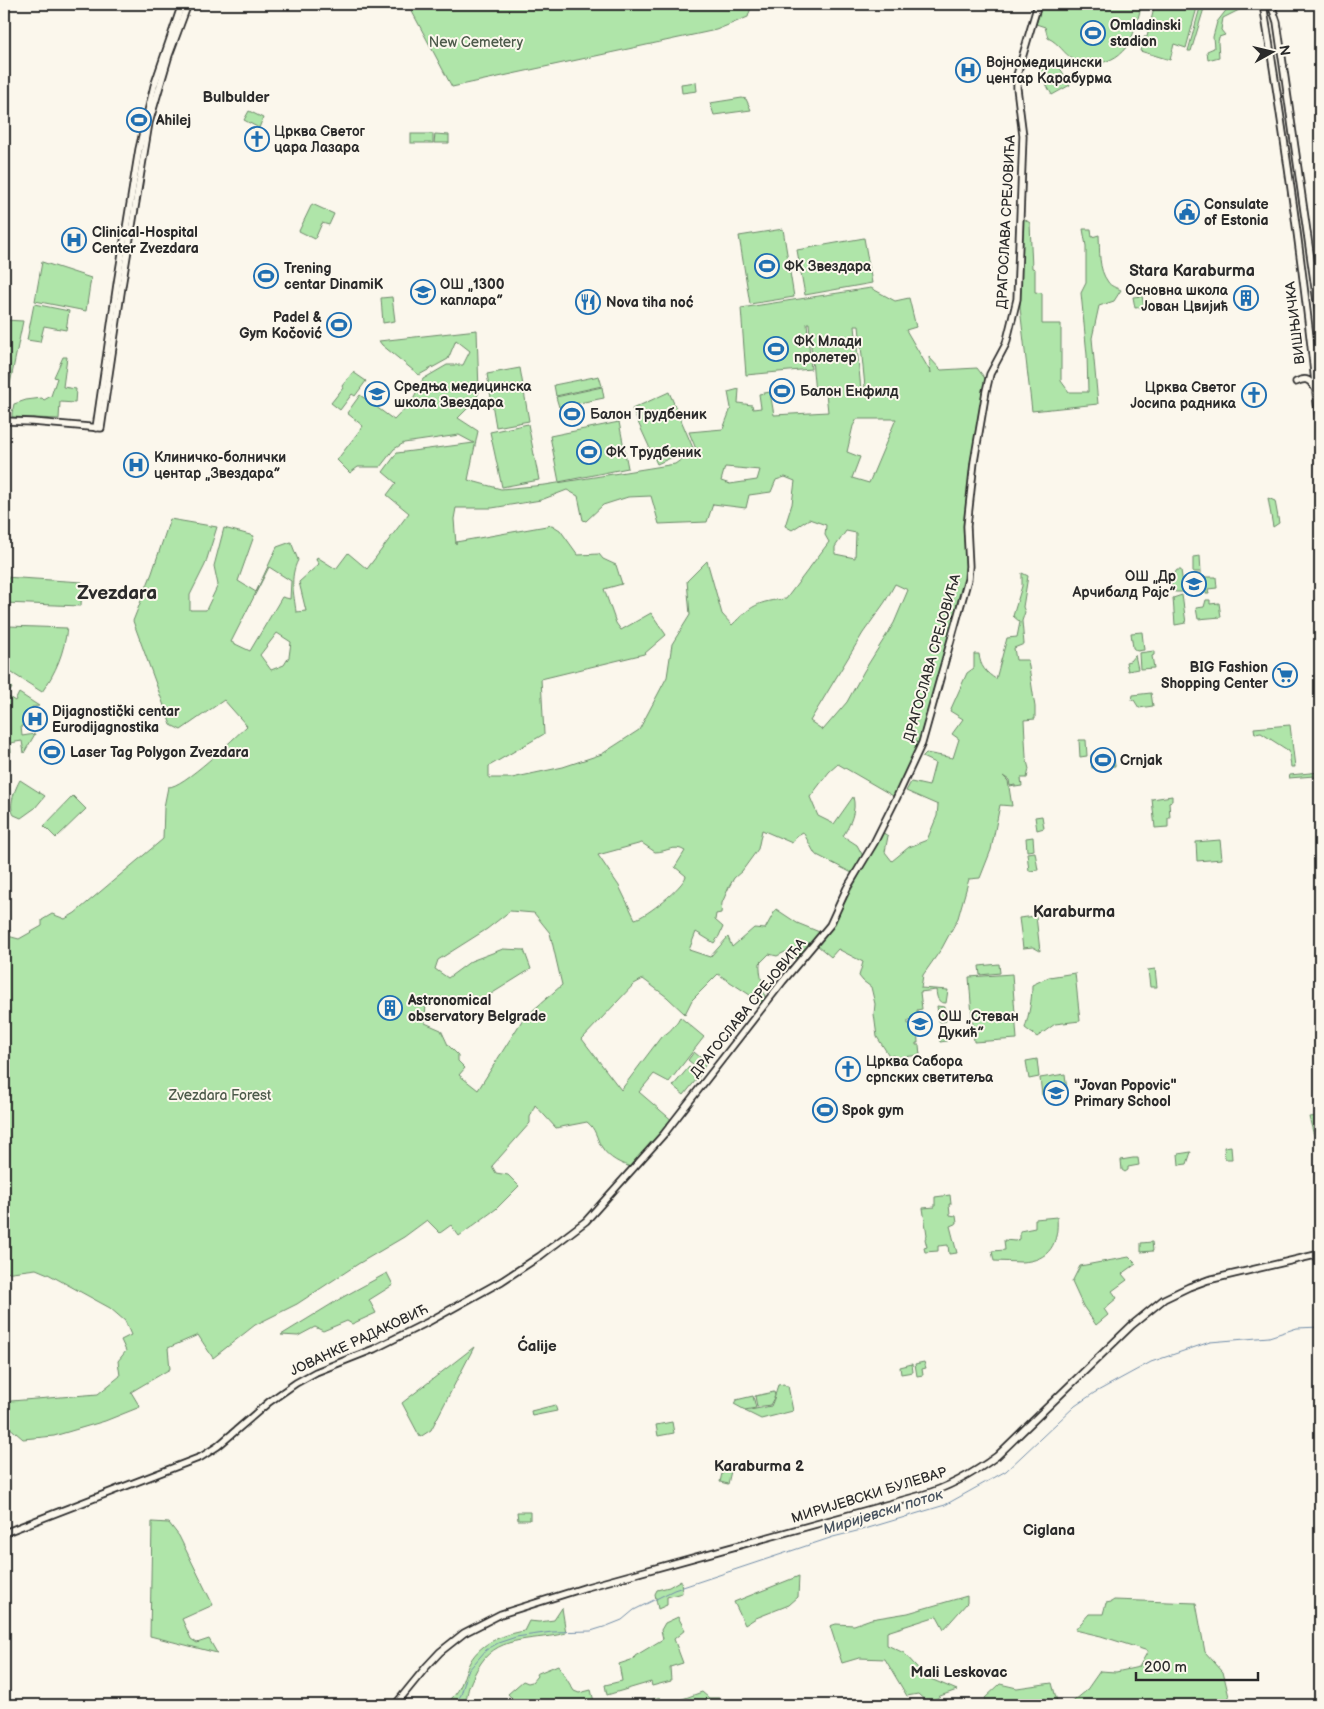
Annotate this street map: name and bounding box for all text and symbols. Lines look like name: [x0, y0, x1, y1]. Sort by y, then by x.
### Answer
place label: Omladinski stadion: [1110, 17, 1181, 50]
sports icon: Omladinski stadion: [1080, 20, 1106, 46]
north arrow: [1246, 28, 1296, 78]
park label: New Cemetery: [429, 34, 524, 51]
text: N: [1275, 44, 1294, 57]
place label: Војномедицински центар Карабурма: [986, 54, 1113, 87]
hospital icon: Војномедицински центар Карабурма: [955, 57, 981, 83]
district label: Bulbulder: [202, 88, 271, 107]
sports icon: Ahilej: [126, 107, 152, 133]
place label: Ahilej: [155, 112, 191, 129]
place label: Црква Светог цара Лазара: [274, 123, 366, 156]
church icon: Црква Светог цара Лазара: [244, 126, 270, 152]
street label: ДРАГОСЛАВА СРЕЈОВИЋА: [993, 134, 1019, 309]
place label: Consulate of Estonia: [1204, 196, 1269, 229]
public building icon: Consulate of Estonia: [1174, 199, 1200, 225]
place label: Clinical-Hospital Center Zvezdara: [92, 224, 199, 257]
hospital icon: Clinical-Hospital Center Zvezdara: [61, 227, 87, 253]
sports icon: ФК Звездара: [754, 253, 780, 279]
place label: ФК Звездара: [784, 258, 872, 275]
place label: Trening centar DinamiK: [284, 260, 384, 293]
district label: Stara Karaburma: [1129, 262, 1255, 281]
sports icon: Trening centar DinamiK: [253, 263, 279, 289]
place label: ОШ „1300 каплара”: [440, 276, 505, 309]
school or university icon: ОШ „1300 каплара”: [410, 279, 436, 305]
street label: ВИШЊИЧКА: [1281, 280, 1309, 365]
place label: Основна школа Јован Цвијић: [1125, 282, 1229, 315]
building icon: Основна школа Јован Цвијић: [1233, 285, 1259, 311]
restaurant icon: Nova tiha noć: [575, 289, 601, 315]
place label: Nova tiha noć: [606, 294, 694, 311]
place label: Padel & Gym Kočović: [239, 309, 322, 342]
sports icon: Padel & Gym Kočović: [326, 312, 352, 338]
place label: ФК Млади пролетер: [794, 333, 862, 366]
sports icon: ФК Млади пролетер: [763, 336, 789, 362]
place label: Средња медицинска школа Звездара: [394, 378, 532, 411]
sports icon: Балон Енфилд: [769, 378, 795, 404]
place label: Црква Светог Јосипа радника: [1130, 379, 1237, 412]
school or university icon: Средња медицинска школа Звездара: [364, 381, 390, 407]
church icon: Црква Светог Јосипа радника: [1241, 382, 1267, 408]
place label: Балон Енфилд: [800, 383, 899, 400]
sports icon: Балон Трудбеник: [559, 401, 585, 427]
place label: Балон Трудбеник: [590, 406, 707, 423]
sports icon: ФК Трудбеник: [576, 439, 602, 465]
place label: ФК Трудбеник: [606, 444, 701, 461]
place label: Клиничко-болнички центар „Звездара”: [154, 449, 286, 482]
hospital icon: Клиничко-болнички центар „Звездара”: [123, 452, 149, 478]
place label: ОШ „Др Арчибалд Рајс”: [1072, 568, 1177, 601]
street label: ДРАГОСЛАВА СРЕЈОВИЋА: [900, 571, 964, 744]
school or university icon: ОШ „Др Арчибалд Рајс”: [1181, 571, 1207, 597]
district label: Zvezdara: [77, 582, 157, 605]
place label: BIG Fashion Shopping Center: [1161, 659, 1268, 692]
supermarket icon: BIG Fashion Shopping Center: [1272, 662, 1298, 688]
place label: Dijagnostički centar Eurodijagnostika: [52, 703, 180, 736]
hospital icon: Dijagnostički centar Eurodijagnostika: [22, 706, 48, 732]
sports icon: Laser Tag Polygon Zvezdara: [39, 739, 65, 765]
place label: Laser Tag Polygon Zvezdara: [70, 744, 249, 761]
sports icon: Crnjak: [1090, 747, 1116, 773]
place label: Crnjak: [1120, 752, 1163, 769]
district label: Karaburma: [1033, 903, 1115, 922]
street label: ДРАГОСЛАВА СРЕЈОВИЋА: [687, 935, 810, 1081]
place label: Astronomical observatory Belgrade: [407, 992, 546, 1025]
building icon: Astronomical observatory Belgrade: [377, 995, 403, 1021]
place label: ОШ „Стеван Дукић”: [938, 1008, 1019, 1041]
school or university icon: ОШ „Стеван Дукић”: [907, 1011, 933, 1037]
place label: Црква Сабора српских светитеља: [866, 1053, 994, 1086]
church icon: Црква Сабора српских светитеља: [835, 1056, 861, 1082]
place label: "Jovan Popovic" Primary School: [1074, 1077, 1177, 1110]
school or university icon: "Jovan Popovic" Primary School: [1043, 1080, 1069, 1106]
park label: Zvezdara Forest: [168, 1087, 272, 1104]
sports icon: Spok gym: [812, 1097, 838, 1123]
place label: Spok gym: [842, 1102, 904, 1119]
street label: ЈОВАНКЕ РАДАКОВИЋ: [287, 1301, 431, 1379]
district label: Ćalije: [517, 1335, 557, 1356]
district label: Karaburma 2: [714, 1457, 804, 1476]
street label: МИРИЈЕВСКИ БУЛЕВАР: [789, 1463, 949, 1527]
water label: Миријевски поток: [821, 1484, 946, 1539]
district label: Ciglana: [1023, 1521, 1075, 1540]
scale bar: [1136, 1649, 1259, 1681]
text: 200 m: [1144, 1658, 1187, 1677]
district label: Mali Leskovac: [911, 1663, 1007, 1682]

